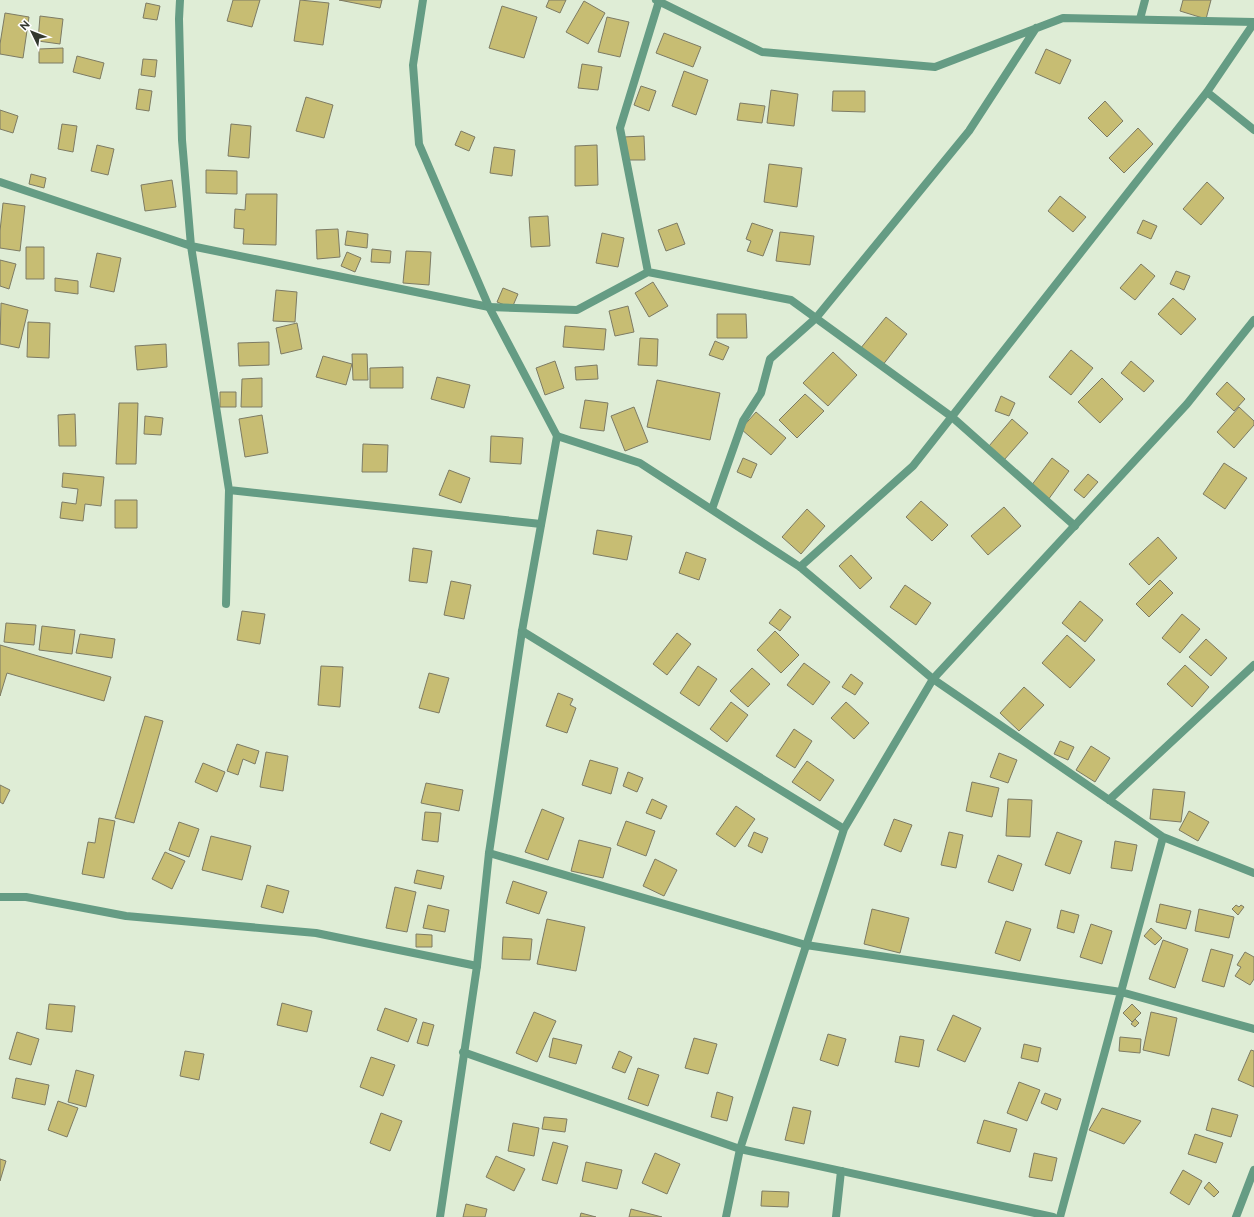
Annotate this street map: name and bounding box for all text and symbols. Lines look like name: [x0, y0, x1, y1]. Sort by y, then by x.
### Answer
north arrow: [12, 12, 52, 52]
text: N: [17, 18, 33, 33]

